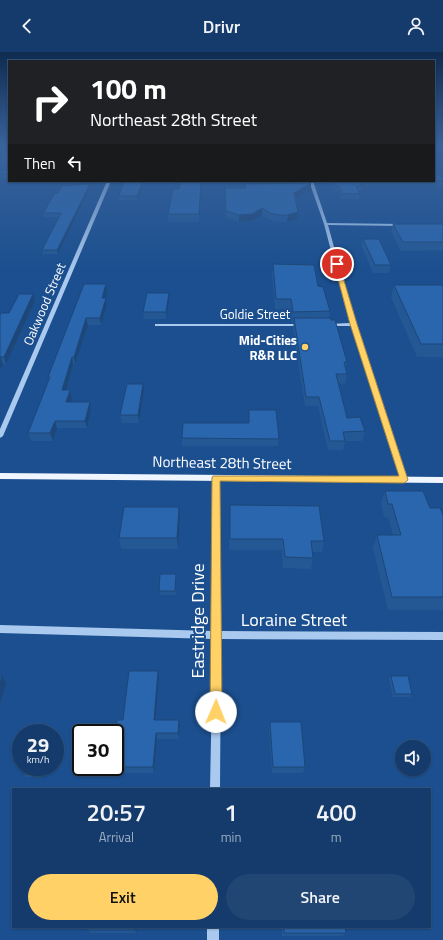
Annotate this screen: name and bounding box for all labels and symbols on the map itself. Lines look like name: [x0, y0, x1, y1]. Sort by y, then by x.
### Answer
pin: [320, 247, 354, 281]
street label: Oakwood Street: [18, 259, 71, 348]
street label: Goldie Street: [220, 304, 291, 324]
place label: Mid-Cities R&R LLC: [239, 330, 297, 365]
marker: Mid-Cities R&R LLC: [300, 342, 310, 352]
street label: Northeast 28th Street: [152, 450, 293, 475]
street label: Eastridge Drive: [184, 563, 211, 679]
street label: Loraine Street: [241, 606, 348, 633]
position arrow: [195, 691, 237, 733]
speed limit sign: 30: [72, 724, 124, 776]

